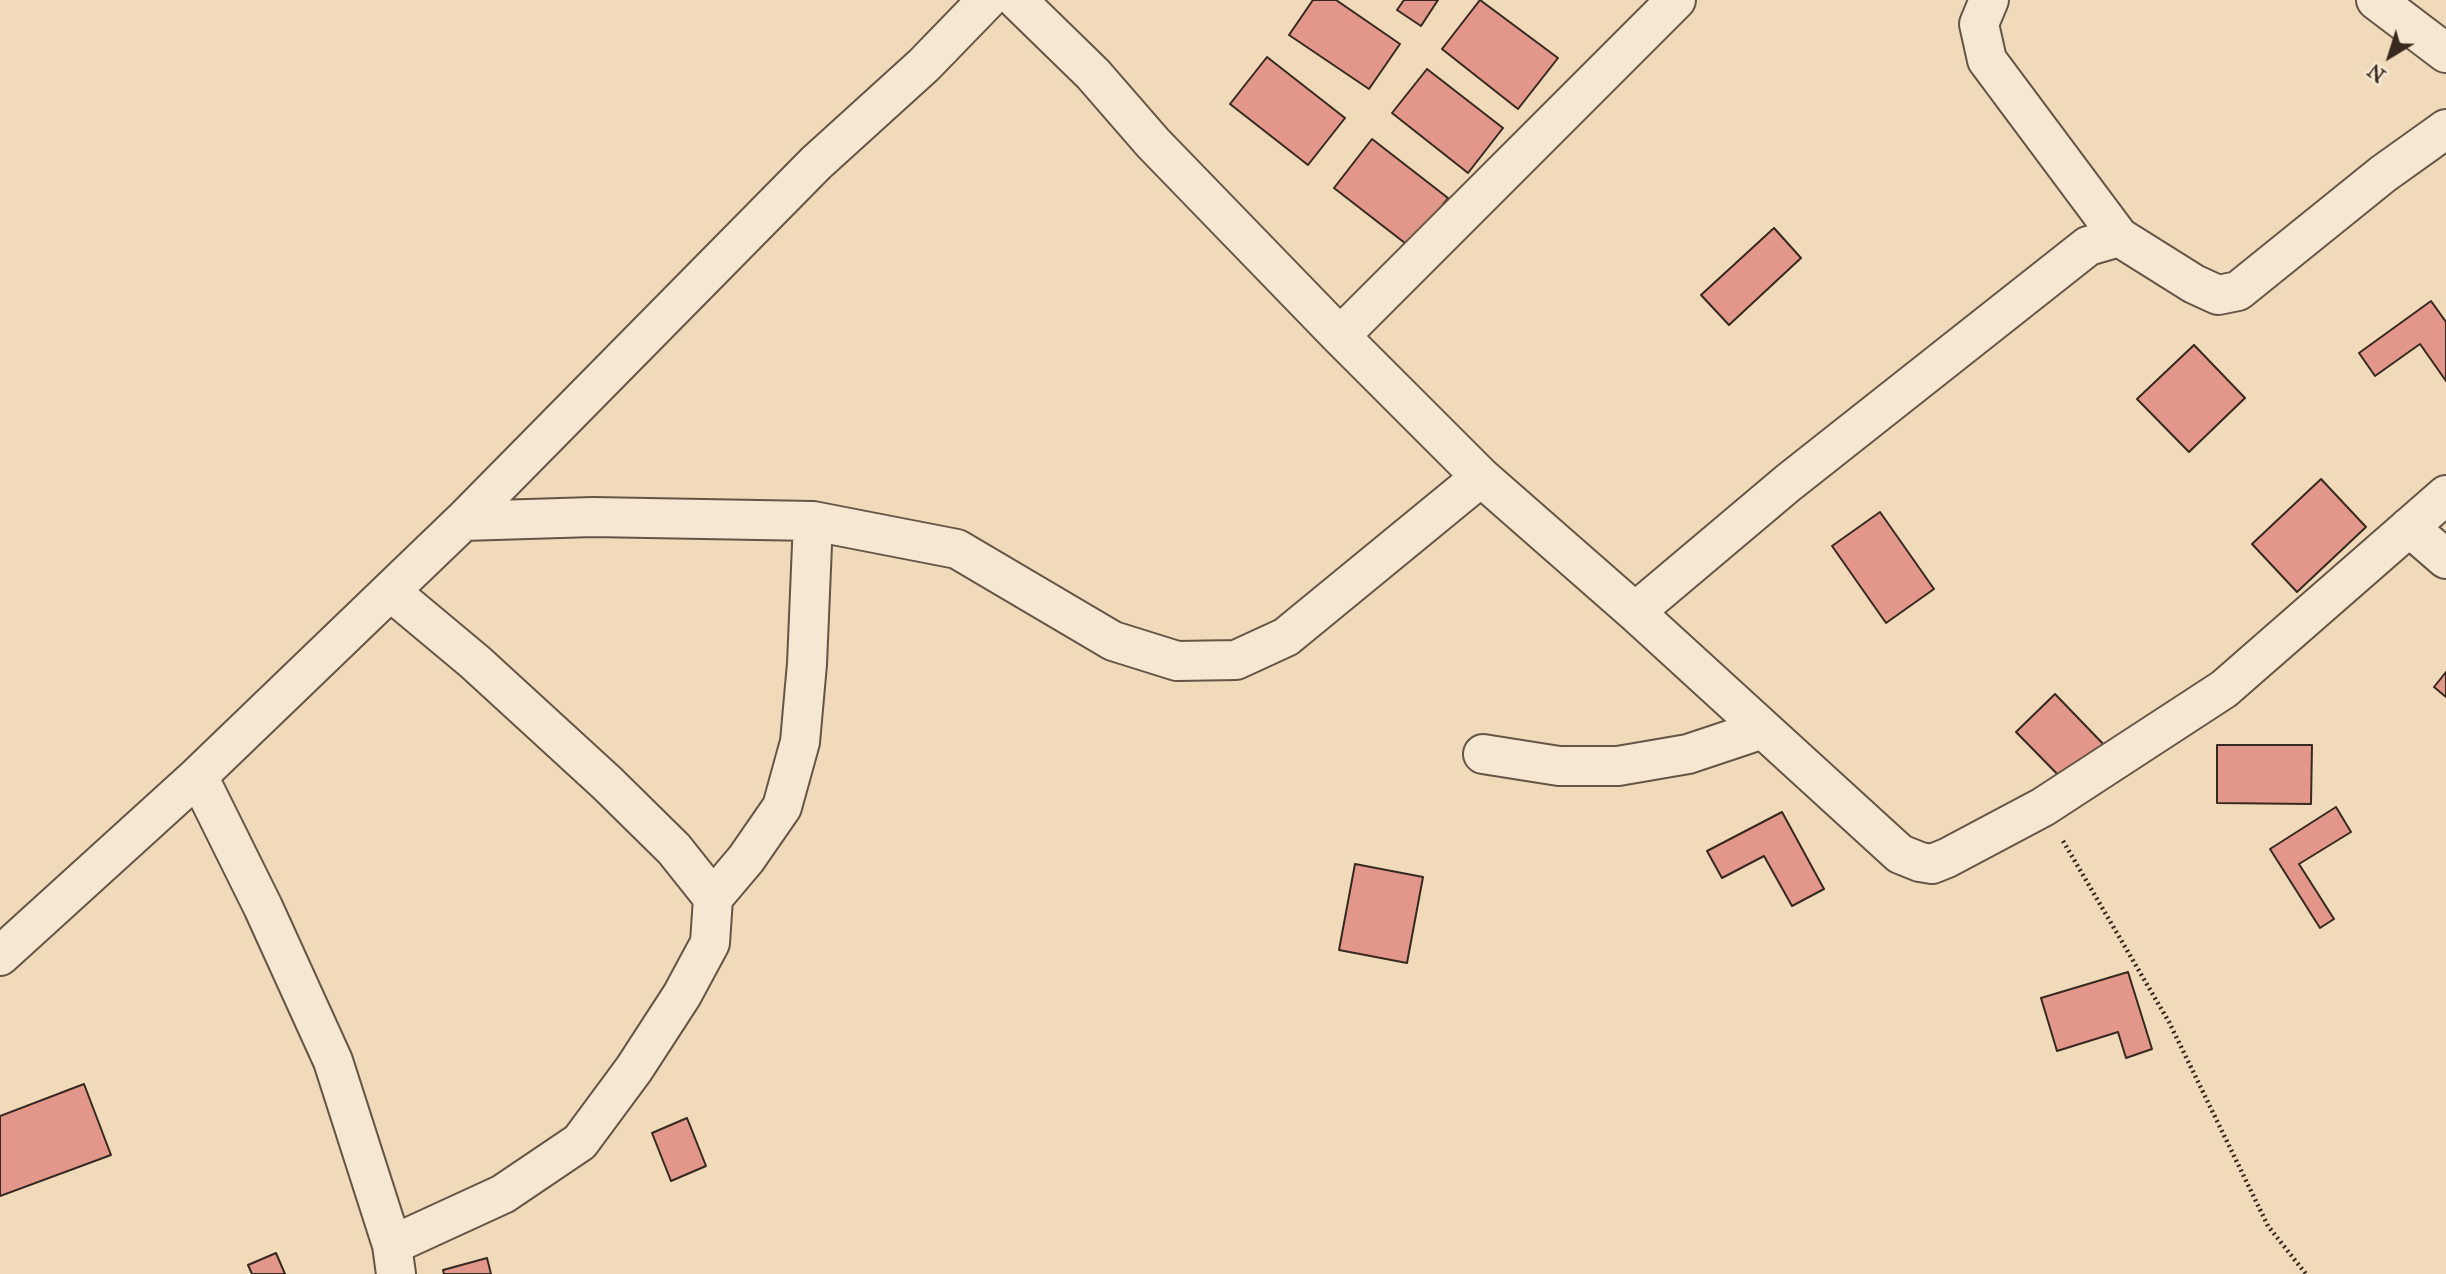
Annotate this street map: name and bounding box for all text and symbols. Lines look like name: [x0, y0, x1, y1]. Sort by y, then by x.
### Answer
north arrow: [2355, 21, 2425, 91]
text: N: [2363, 59, 2390, 87]

